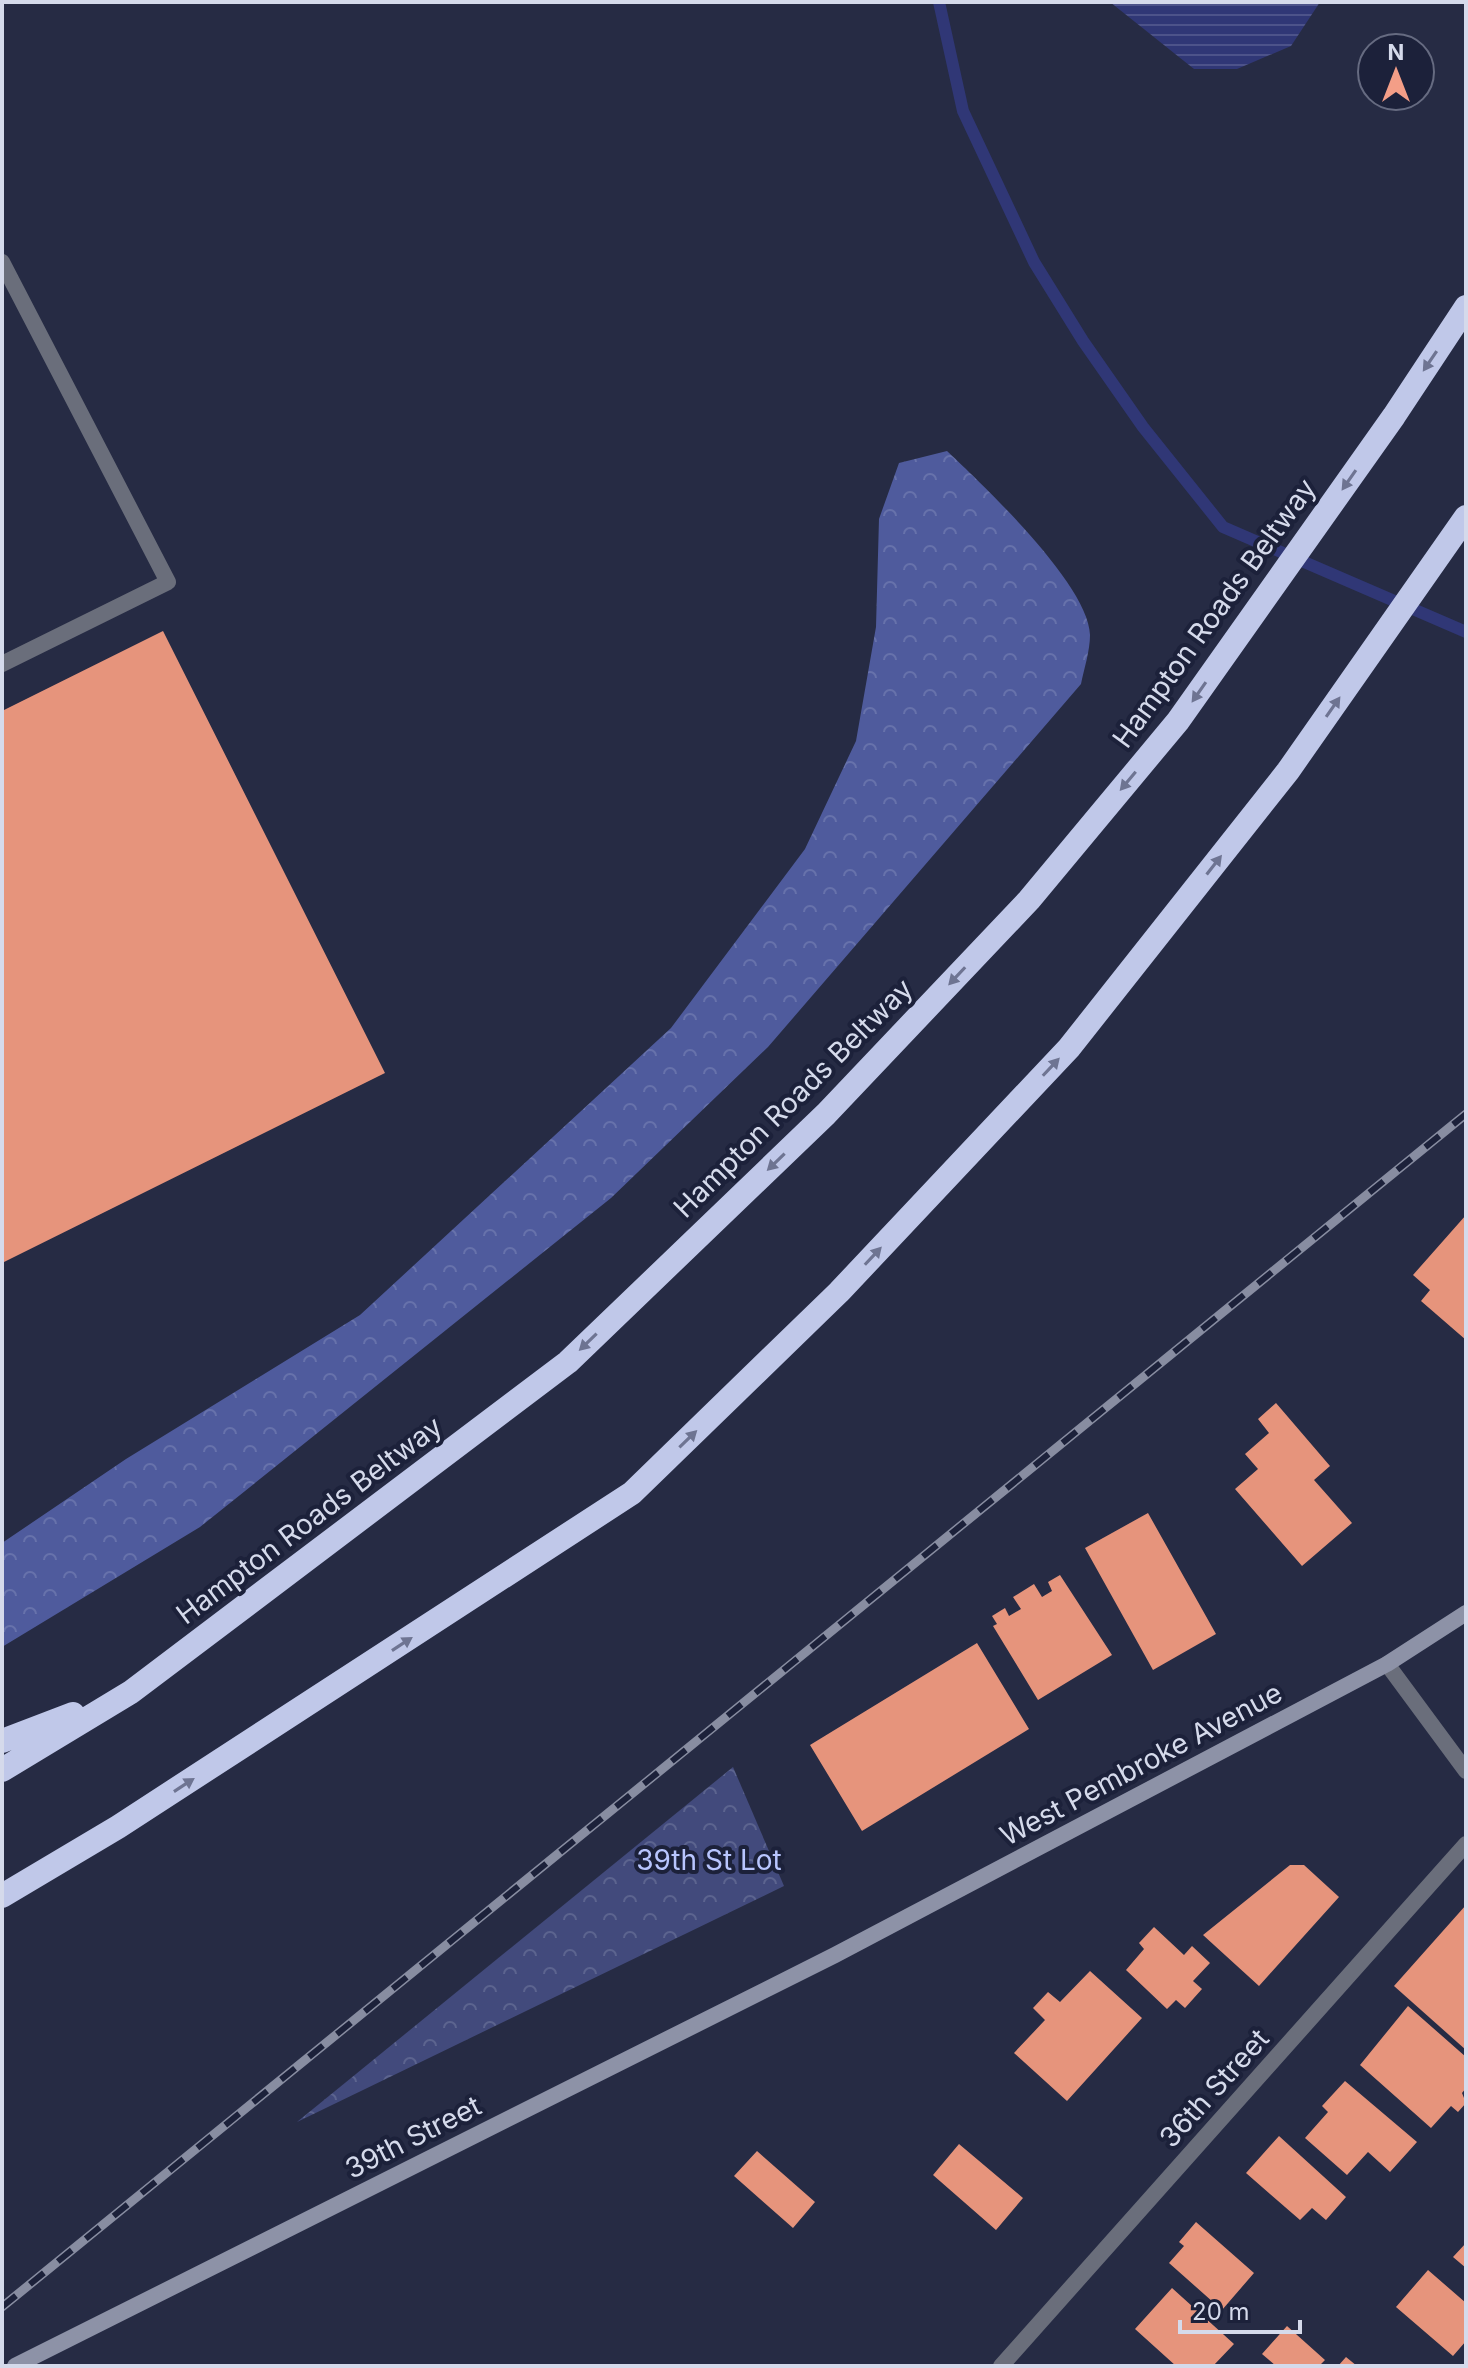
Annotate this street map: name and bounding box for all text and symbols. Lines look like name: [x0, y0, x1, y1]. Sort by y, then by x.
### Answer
north arrow: [1356, 32, 1436, 112]
text: N: [1388, 39, 1404, 65]
one-way arrow: [1423, 351, 1438, 372]
one-way arrow: [1342, 469, 1357, 490]
street label: Hampton Roads Beltway: [1105, 472, 1323, 754]
one-way arrow: [1191, 681, 1207, 703]
one-way arrow: [1325, 697, 1340, 718]
one-way arrow: [1120, 770, 1137, 790]
one-way arrow: [1206, 855, 1222, 875]
one-way arrow: [948, 966, 966, 985]
street label: Hampton Roads Beltway: [666, 971, 920, 1225]
one-way arrow: [1042, 1058, 1060, 1077]
one-way arrow: [767, 1153, 786, 1171]
one-way arrow: [863, 1247, 881, 1266]
one-way arrow: [579, 1333, 598, 1351]
street label: Hampton Roads Beltway: [169, 1409, 449, 1631]
one-way arrow: [678, 1430, 697, 1448]
one-way arrow: [391, 1637, 413, 1652]
street label: West Pembroke Avenue: [994, 1675, 1288, 1853]
one-way arrow: [173, 1778, 194, 1793]
park label: 39th St Lot: [636, 1843, 782, 1877]
street label: 36th Street: [1152, 2022, 1276, 2154]
street label: 39th Street: [339, 2088, 487, 2186]
scale bar: [1180, 2284, 1300, 2334]
text: 20 m: [1192, 2297, 1250, 2326]

